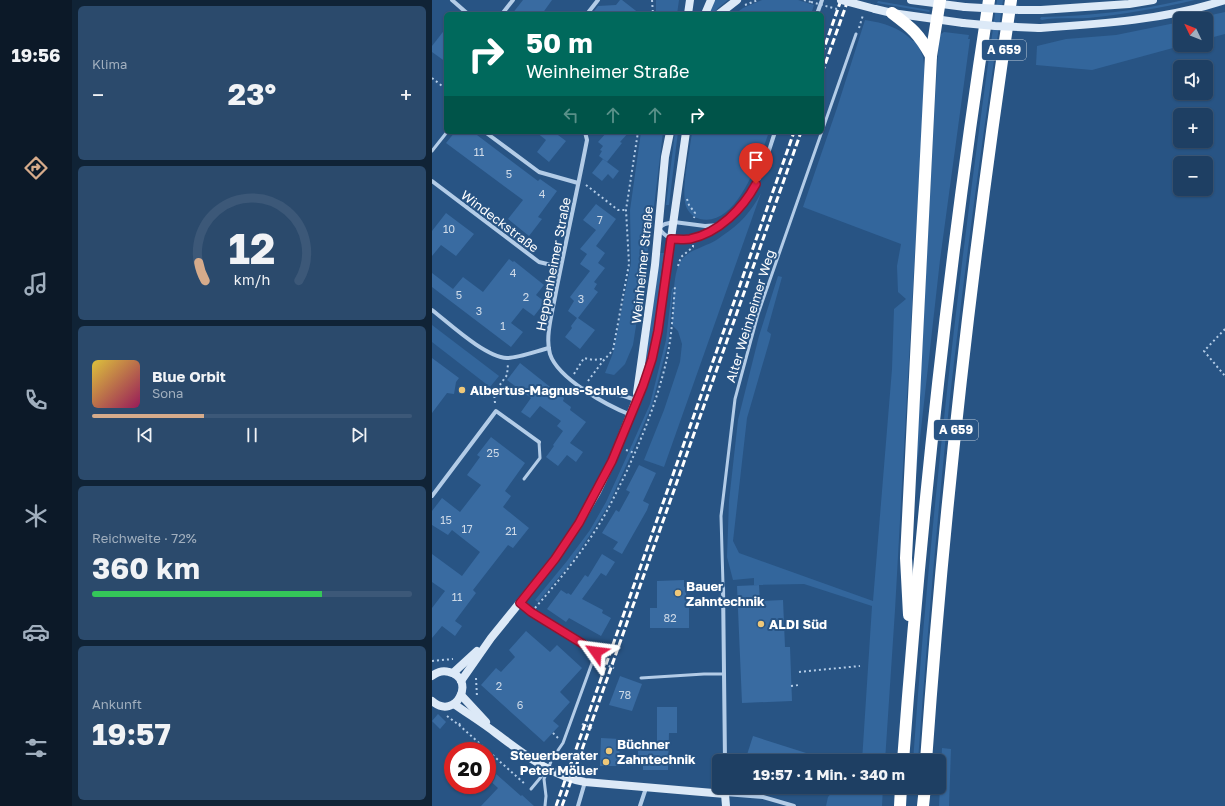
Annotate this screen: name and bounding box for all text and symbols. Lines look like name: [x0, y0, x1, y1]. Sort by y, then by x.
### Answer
north arrow: [1173, 12, 1213, 52]
map controls: [1173, 12, 1213, 196]
text: 50 m: [526, 26, 593, 59]
icon: right: [460, 28, 512, 80]
road number: A 659: [982, 40, 1026, 60]
text: 19:56: [12, 44, 60, 66]
text: Klima: [92, 56, 127, 72]
text: Weinheimer Straße: [526, 60, 689, 82]
button: sound: [1173, 60, 1213, 100]
text: 23°: [228, 76, 276, 112]
text: −: [92, 81, 104, 108]
text: +: [400, 81, 412, 108]
icon: left: [560, 104, 582, 126]
icon: ahead: [602, 104, 624, 126]
icon: ahead: [644, 104, 666, 126]
icon: right: [686, 104, 708, 126]
button: +: [1173, 108, 1213, 148]
pin: [739, 143, 773, 184]
house number: 11: [474, 145, 484, 158]
icon: arrive: [745, 149, 767, 171]
icon: directions: [22, 154, 50, 182]
button: −: [1173, 156, 1213, 196]
house number: 5: [506, 167, 512, 180]
street label: Windeckstraße: [458, 187, 542, 255]
house number: 4: [539, 187, 546, 200]
street label: Heppenheimer Straße: [532, 196, 574, 332]
street label: Weinheimer Straße: [628, 205, 656, 325]
house number: 7: [597, 213, 603, 226]
house number: 10: [443, 222, 455, 235]
text: 12: [229, 223, 275, 273]
street label: Alter Weinheimer Weg: [722, 248, 778, 384]
house number: 4: [510, 266, 517, 279]
icon: music: [22, 270, 50, 298]
text: km/h: [234, 271, 270, 288]
house number: 5: [456, 288, 462, 301]
house number: 2: [523, 290, 529, 303]
house number: 3: [578, 292, 584, 305]
house number: 3: [476, 304, 482, 317]
house number: 1: [500, 319, 506, 332]
text: Blue Orbit: [152, 367, 226, 385]
place label: Albertus-Magnus-Schule: [470, 382, 629, 398]
text: Sona: [152, 385, 183, 401]
marker: Albertus-Magnus-Schule: [457, 385, 467, 395]
icon: phone: [22, 386, 50, 414]
road number: A 659: [934, 420, 978, 440]
icon: previous: [134, 424, 156, 446]
icon: pause: [241, 424, 263, 446]
icon: next: [348, 424, 370, 446]
house number: 25: [487, 446, 499, 459]
icon: climate: [22, 502, 50, 530]
house number: 15: [440, 513, 452, 526]
house number: 17: [461, 522, 473, 535]
house number: 21: [505, 524, 517, 537]
text: Reichweite · 72%: [92, 530, 197, 546]
text: 360 km: [92, 550, 200, 586]
place label: Bauer Zahntechnik: [686, 578, 765, 609]
marker: Bauer Zahntechnik: [673, 588, 683, 598]
house number: 11: [452, 590, 462, 603]
house number: 82: [663, 611, 677, 624]
place label: ALDI Süd: [769, 616, 827, 632]
icon: car: [22, 618, 50, 646]
marker: ALDI Süd: [756, 619, 766, 629]
position arrow: [575, 631, 617, 673]
house number: 2: [496, 679, 502, 692]
house number: 78: [619, 688, 632, 701]
text: Ankunft: [92, 696, 142, 712]
house number: 6: [517, 698, 524, 711]
text: 19:57: [92, 716, 171, 752]
icon: filters: [22, 734, 50, 762]
place label: Büchner Zahntechnik: [617, 736, 696, 767]
speed limit sign: 20: [444, 742, 496, 794]
marker: Büchner Zahntechnik: [604, 746, 614, 756]
place label: Steuerberater Peter Möller: [510, 747, 598, 778]
marker: Steuerberater Peter Möller: [601, 757, 611, 767]
text: 19:57 · 1 Min. · 340 m: [753, 765, 905, 783]

